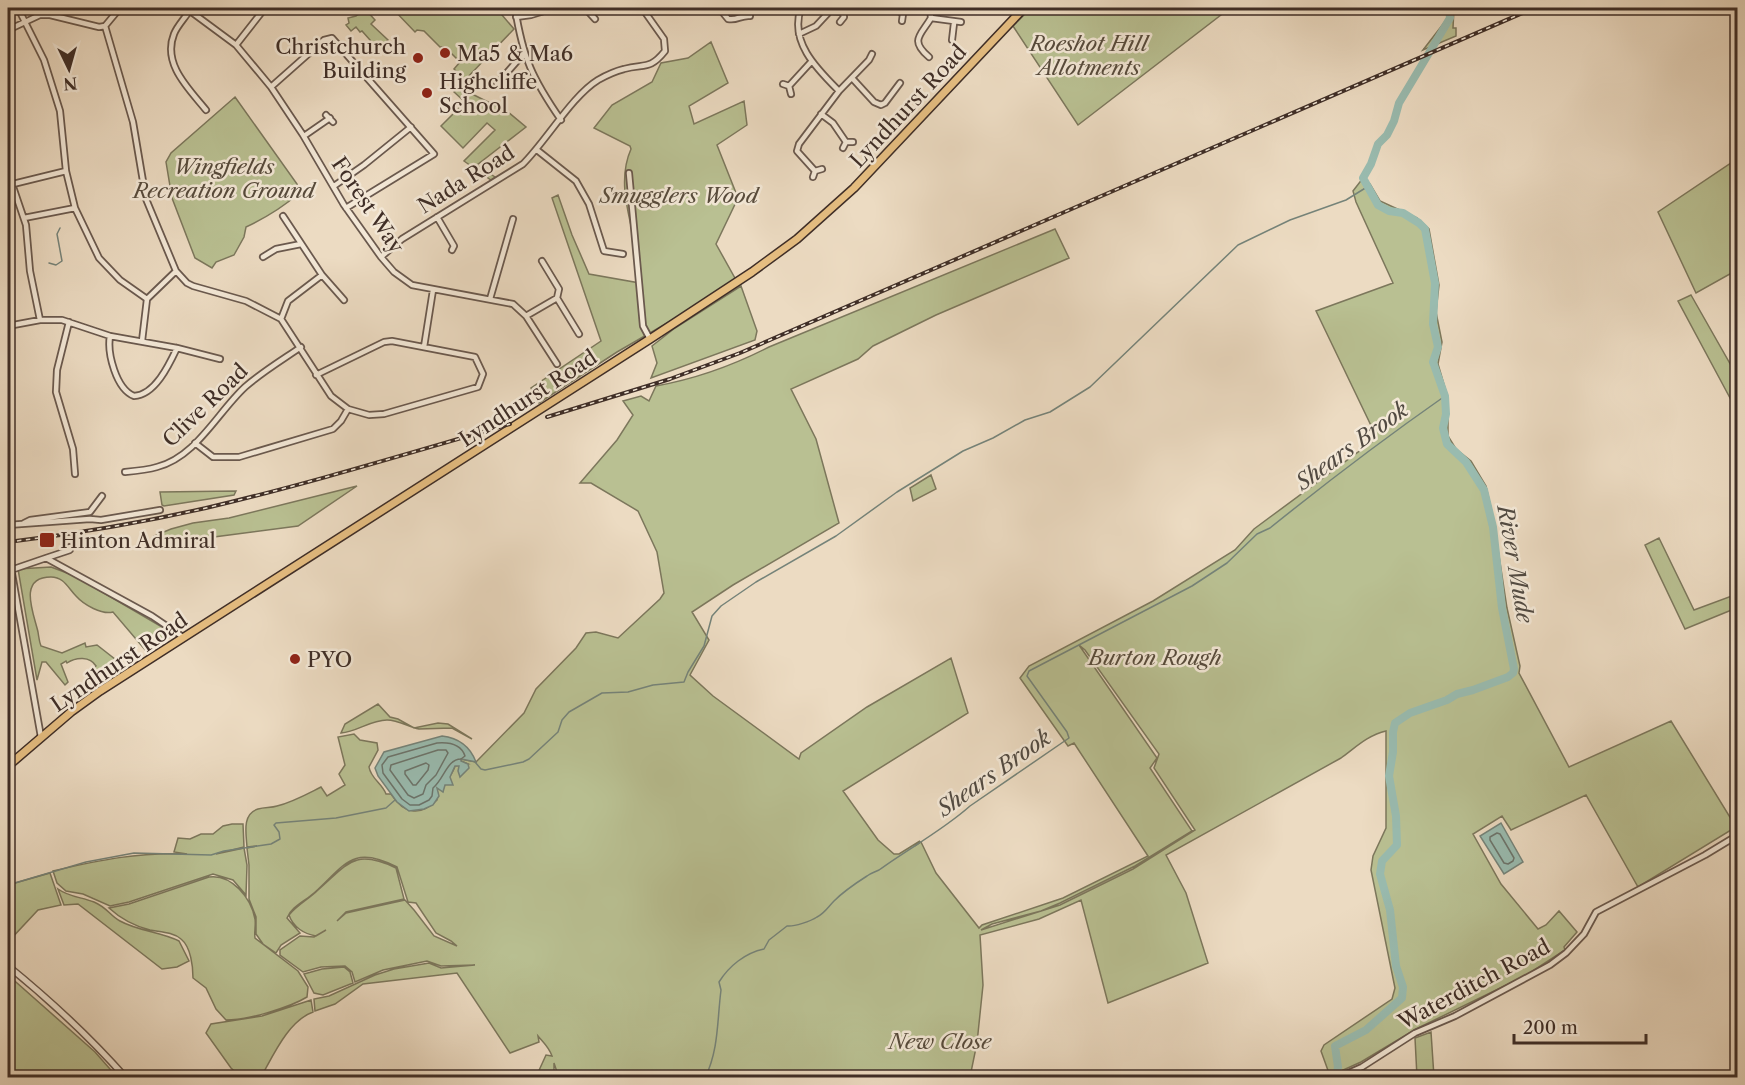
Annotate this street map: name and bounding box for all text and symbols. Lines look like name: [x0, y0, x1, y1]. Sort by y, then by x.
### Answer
park label: Roeshot Hill Allotments: [1028, 31, 1150, 80]
place label: Christchurch Building: [275, 34, 407, 83]
north arrow: [39, 39, 99, 99]
street label: Lyndhurst Road: [845, 39, 972, 173]
place label: Ma5 & Ma6: [457, 41, 573, 66]
marker: Ma5 & Ma6: [438, 46, 452, 60]
marker: Christchurch Building: [411, 51, 425, 65]
place label: Highcliffe School: [439, 69, 537, 118]
text: N: [62, 73, 78, 95]
marker: Highcliffe School: [420, 86, 434, 100]
street label: Nada Road: [413, 139, 519, 218]
street label: Forest Way: [327, 152, 409, 258]
park label: Wingfields Recreation Ground: [131, 154, 317, 203]
park label: Smugglers Wood: [598, 183, 761, 208]
street label: Lyndhurst Road: [454, 344, 602, 452]
street label: Clive Road: [157, 358, 253, 452]
water label: Shears Brook: [1289, 396, 1414, 497]
water label: River Mude: [1491, 501, 1539, 626]
place label: Hinton Admiral: [60, 528, 216, 553]
marker: Hinton Admiral: [38, 531, 56, 549]
street label: Lyndhurst Road: [46, 607, 192, 717]
park label: Burton Rough: [1086, 645, 1222, 670]
place label: PYO: [307, 647, 352, 672]
marker: PYO: [288, 652, 302, 666]
water label: Shears Brook: [930, 724, 1057, 823]
street label: Waterditch Road: [1393, 933, 1554, 1035]
scale bar: [1514, 1007, 1646, 1045]
text: 200 m: [1523, 1017, 1578, 1039]
park label: New Close: [887, 1029, 992, 1054]

